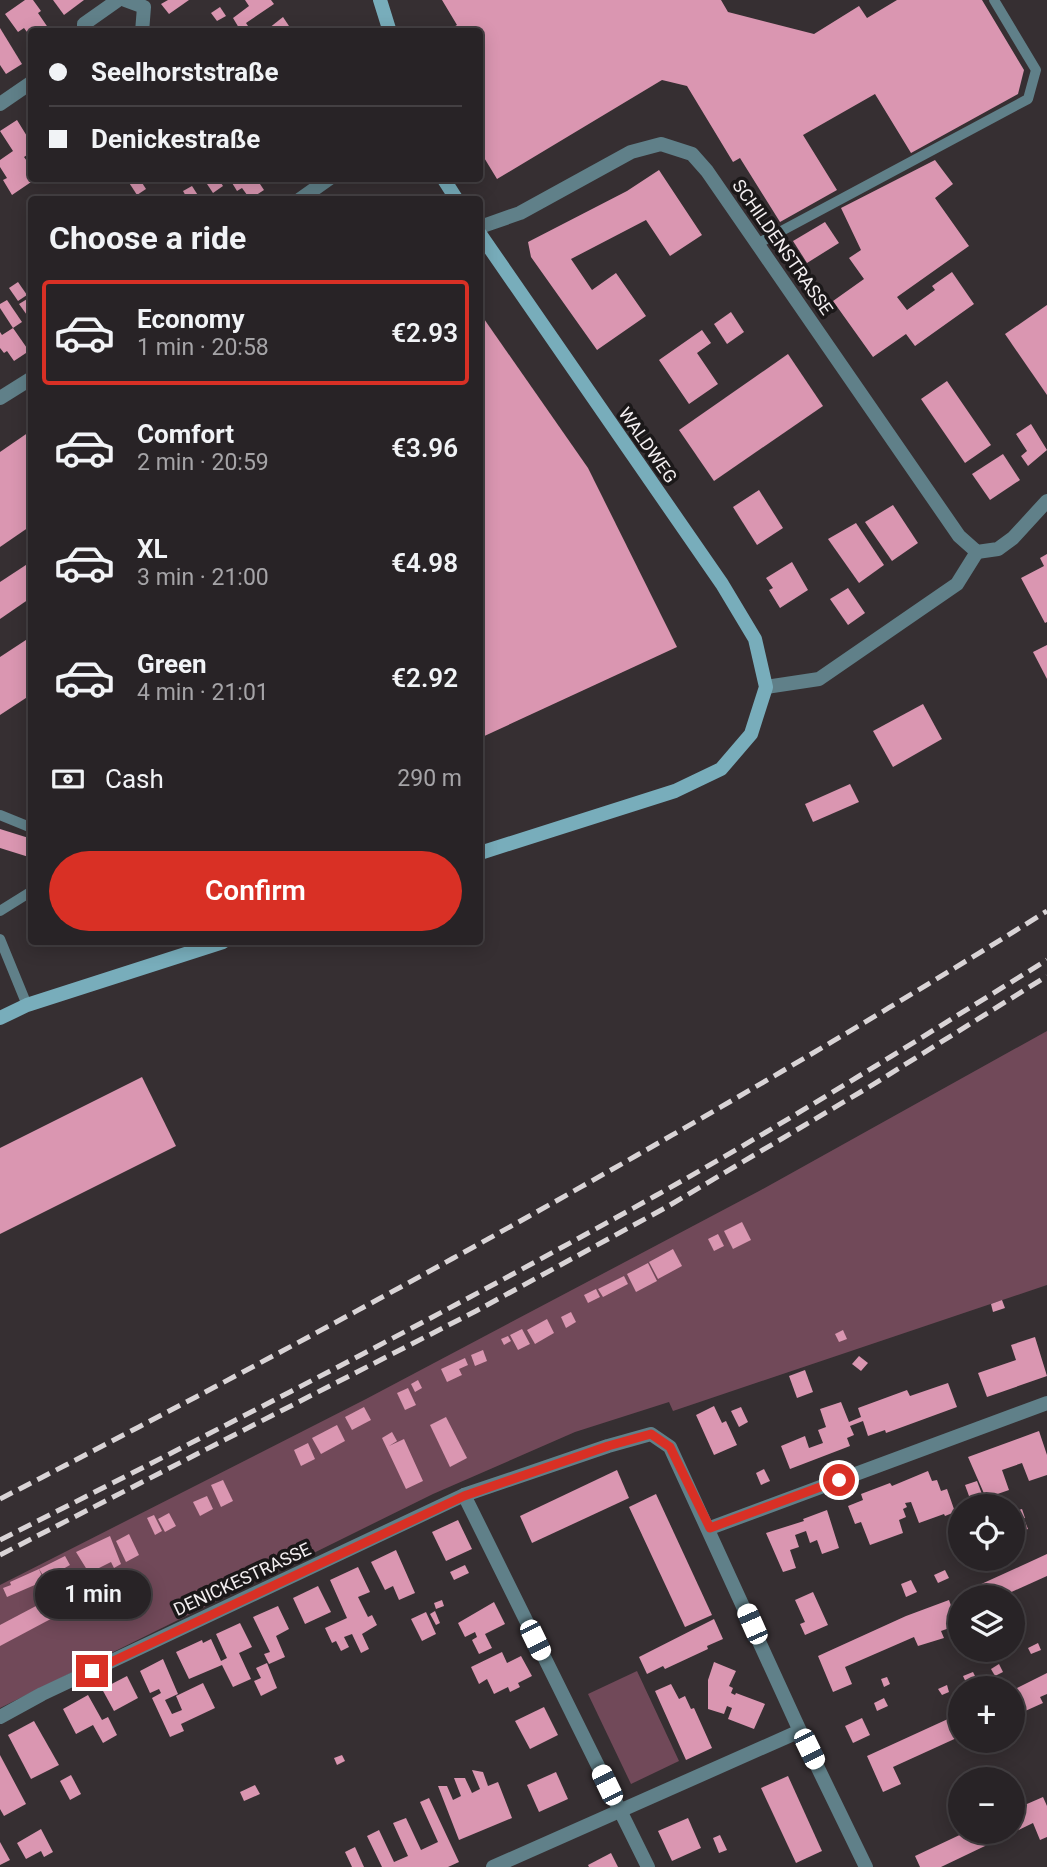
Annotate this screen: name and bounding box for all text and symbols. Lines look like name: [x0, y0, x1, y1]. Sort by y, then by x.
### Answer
text: Seelhorststraße: [91, 57, 279, 87]
text: Denickestraße: [91, 124, 260, 154]
street label: SCHILDENSTRASSE: [728, 175, 838, 319]
text: Choose a ride: [49, 219, 246, 257]
icon: car: [53, 301, 116, 364]
text: Economy: [137, 304, 244, 334]
text: €2.93: [391, 318, 458, 348]
text: 1 min · 20:58: [137, 334, 269, 361]
street label: WALDWEG: [614, 403, 682, 487]
icon: car: [53, 416, 116, 479]
text: Comfort: [137, 419, 234, 449]
text: €3.96: [391, 433, 458, 463]
text: 2 min · 20:59: [137, 449, 269, 476]
icon: car: [53, 531, 116, 594]
text: XL: [137, 534, 168, 564]
text: €4.98: [391, 548, 458, 578]
text: 3 min · 21:00: [137, 564, 269, 591]
icon: car: [53, 646, 116, 709]
text: Green: [137, 649, 207, 679]
text: €2.92: [391, 663, 458, 693]
text: 4 min · 21:01: [137, 679, 269, 706]
icon: cash: [49, 760, 87, 798]
text: Cash: [105, 764, 164, 794]
text: 290 m: [397, 765, 462, 792]
button: Confirm: [49, 851, 462, 931]
route start: [823, 1464, 855, 1496]
map controls: [948, 1494, 1025, 1844]
button: locate: [948, 1494, 1025, 1571]
street label: DENICKESTRASSE: [170, 1538, 314, 1620]
callout: 1 min: [34, 1570, 150, 1618]
text: 1 min: [64, 1581, 122, 1608]
button: layers: [948, 1585, 1025, 1662]
car: [734, 1601, 771, 1647]
car: [517, 1617, 554, 1663]
route end: [76, 1655, 108, 1687]
button: +: [948, 1676, 1025, 1753]
car: [791, 1726, 828, 1772]
car: [589, 1762, 626, 1808]
button: −: [948, 1767, 1025, 1844]

